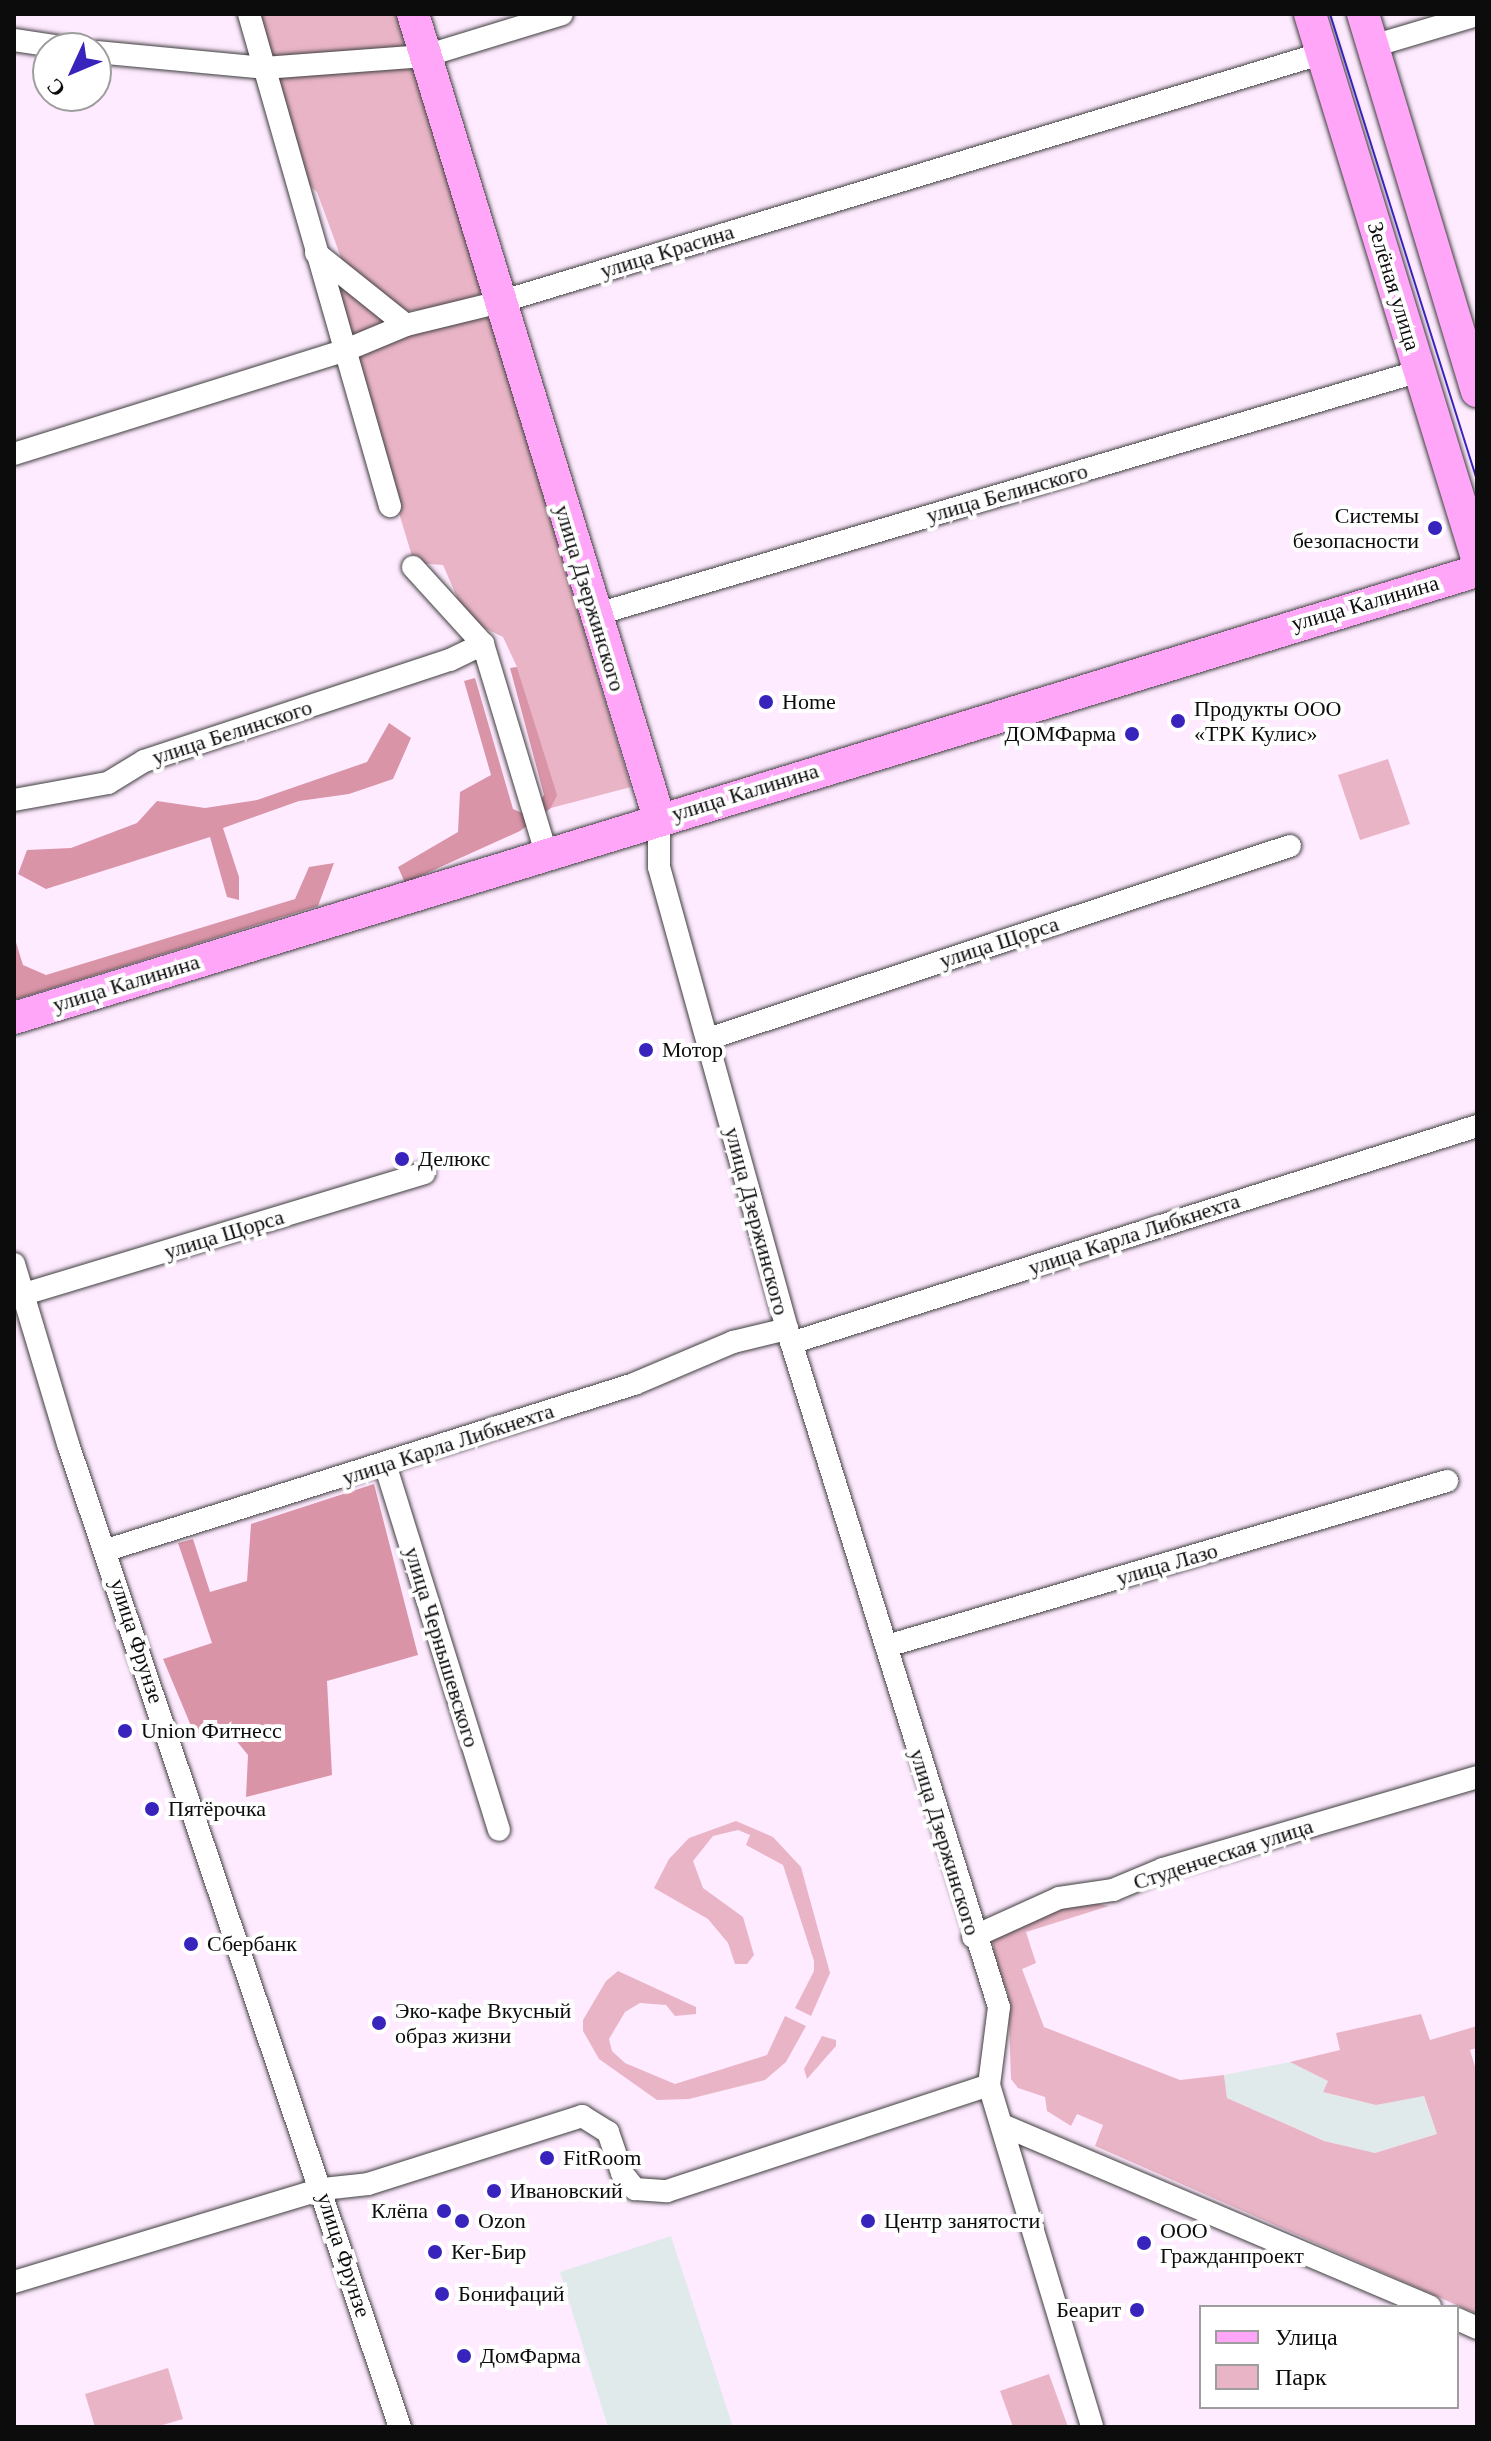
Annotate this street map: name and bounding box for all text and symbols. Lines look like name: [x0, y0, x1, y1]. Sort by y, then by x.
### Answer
north arrow: [32, 32, 112, 112]
text: С: [41, 73, 70, 102]
street label: улица Красина: [597, 218, 737, 284]
street label: Зелёная улица: [1362, 219, 1426, 353]
street label: улица Белинского: [923, 457, 1091, 529]
street label: улица Дзержинского: [549, 502, 631, 694]
place label: Системы безопасности: [1293, 502, 1419, 554]
marker: Системы безопасности: [1426, 519, 1444, 537]
street label: улица Калинина: [1288, 569, 1442, 637]
place label: Home: [782, 689, 836, 715]
marker: Home: [757, 693, 775, 711]
street label: улица Белинского: [149, 694, 315, 770]
place label: Продукты ООО «ТРК Кулис»: [1194, 695, 1341, 746]
marker: Продукты ООО «ТРК Кулис»: [1169, 712, 1187, 730]
place label: ДОМФарма: [1004, 721, 1116, 747]
marker: ДОМФарма: [1123, 725, 1141, 743]
street label: улица Калинина: [668, 757, 822, 827]
street label: улица Щорса: [936, 910, 1062, 974]
street label: улица Калинина: [49, 948, 203, 1018]
place label: Мотор: [662, 1037, 723, 1063]
marker: Мотор: [637, 1041, 655, 1059]
street label: улица Дзержинского: [719, 1124, 795, 1318]
place label: Делюкс: [418, 1146, 490, 1172]
marker: Делюкс: [393, 1150, 411, 1168]
street label: улица Карла Либкнехта: [1025, 1187, 1243, 1281]
street label: улица Щорса: [161, 1203, 287, 1265]
street label: улица Карла Либкнехта: [339, 1397, 557, 1491]
street label: улица Лазо: [1113, 1537, 1221, 1591]
street label: улица Чернышевского: [399, 1544, 485, 1750]
street label: улица Фрунзе: [104, 1576, 170, 1706]
place label: Union Фитнесс: [141, 1718, 282, 1744]
marker: Union Фитнесс: [116, 1722, 134, 1740]
street label: улица Дзержинского: [904, 1746, 986, 1938]
place label: Пятёрочка: [168, 1796, 266, 1822]
marker: Пятёрочка: [143, 1800, 161, 1818]
street label: Студенческая улица: [1130, 1813, 1316, 1895]
place label: Сбербанк: [207, 1931, 297, 1957]
marker: Сбербанк: [182, 1935, 200, 1953]
place label: Эко-кафе Вкусный образ жизни: [395, 1997, 571, 2048]
marker: Эко-кафе Вкусный образ жизни: [370, 2014, 388, 2032]
place label: FitRoom: [563, 2145, 641, 2171]
marker: FitRoom: [538, 2149, 556, 2167]
place label: Ивановский: [510, 2178, 623, 2204]
marker: Ивановский: [485, 2182, 503, 2200]
street label: улица Фрунзе: [311, 2190, 377, 2320]
place label: Клёпа: [371, 2198, 428, 2224]
marker: Клёпа: [435, 2202, 453, 2220]
place label: Ozon: [478, 2208, 526, 2234]
place label: Центр занятости: [884, 2208, 1040, 2234]
marker: Ozon: [453, 2212, 471, 2230]
marker: Центр занятости: [859, 2212, 877, 2230]
place label: ООО Гражданпроект: [1160, 2217, 1304, 2268]
marker: ООО Гражданпроект: [1135, 2234, 1153, 2252]
place label: Кег-Бир: [451, 2239, 526, 2265]
marker: Кег-Бир: [426, 2243, 444, 2261]
place label: Бонифаций: [458, 2281, 565, 2307]
marker: Бонифаций: [433, 2285, 451, 2303]
place label: Беарит: [1056, 2297, 1121, 2323]
marker: Беарит: [1128, 2301, 1146, 2319]
legend: [1199, 2305, 1459, 2409]
text: Улица: [1275, 2324, 1338, 2350]
place label: ДомФарма: [480, 2343, 581, 2369]
marker: ДомФарма: [455, 2347, 473, 2365]
text: Парк: [1275, 2364, 1327, 2390]

